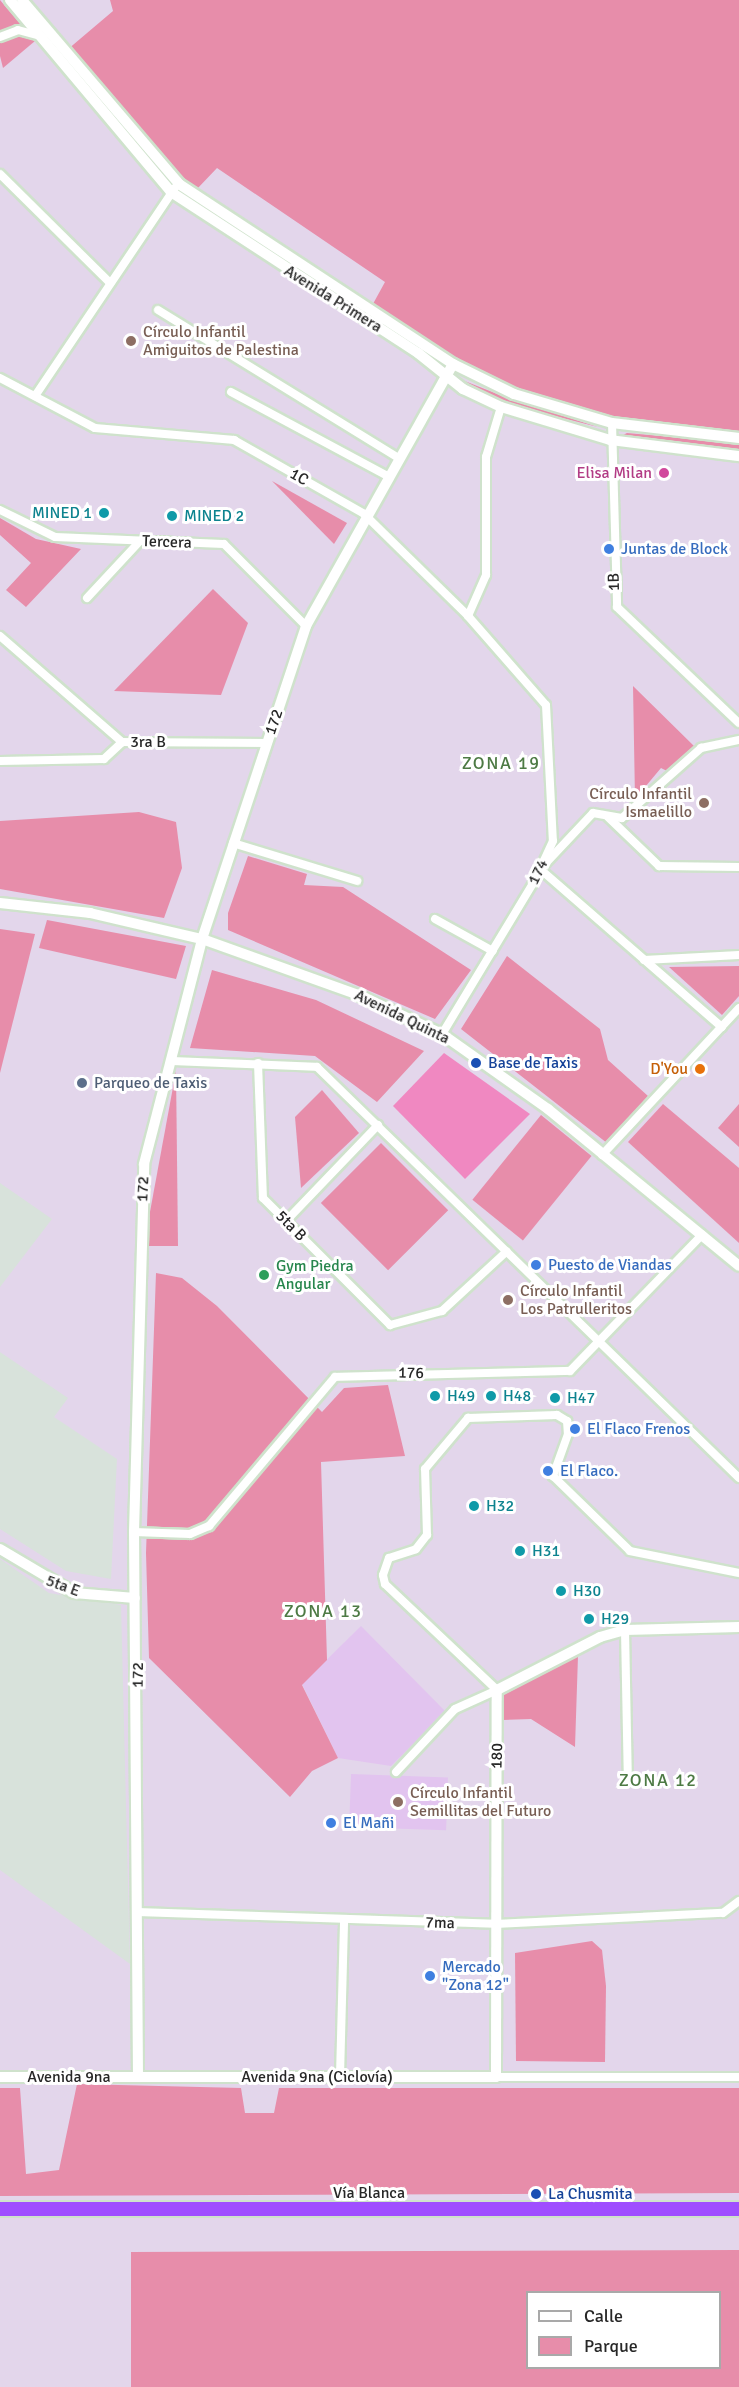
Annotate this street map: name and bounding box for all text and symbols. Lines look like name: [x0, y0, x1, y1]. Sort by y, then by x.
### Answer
street label: Avenida Primera: [281, 261, 385, 337]
place label: Círculo Infantil Amiguitos de Palestina: [143, 322, 299, 360]
marker: Círculo Infantil Amiguitos de Palestina: [124, 334, 138, 348]
place label: Elisa Milan: [577, 463, 652, 483]
street label: 1C: [286, 464, 312, 490]
marker: Elisa Milan: [657, 466, 671, 480]
place label: MINED 1: [32, 503, 92, 523]
marker: MINED 1: [97, 506, 111, 520]
place label: MINED 2: [184, 506, 244, 526]
marker: MINED 2: [165, 509, 179, 523]
street label: Tercera: [142, 532, 192, 552]
place label: Juntas de Block: [621, 539, 728, 559]
marker: Juntas de Block: [602, 542, 616, 556]
street label: 1B: [604, 573, 624, 591]
street label: 172: [261, 707, 287, 737]
street label: 3ra B: [130, 732, 166, 752]
district label: ZONA 19: [462, 752, 540, 774]
place label: Círculo Infantil Ismaelillo: [589, 784, 692, 822]
marker: Círculo Infantil Ismaelillo: [697, 796, 711, 810]
street label: 174: [524, 856, 552, 888]
street label: Avenida Quinta: [351, 986, 453, 1048]
place label: Base de Taxis: [488, 1053, 578, 1073]
marker: Base de Taxis: [469, 1056, 483, 1070]
place label: D'You: [650, 1059, 688, 1079]
marker: D'You: [693, 1062, 707, 1076]
place label: Parqueo de Taxis: [94, 1073, 207, 1093]
marker: Parqueo de Taxis: [75, 1076, 89, 1090]
street label: 172: [133, 1176, 153, 1202]
street label: 5ta B: [272, 1207, 310, 1245]
place label: Puesto de Viandas: [548, 1255, 672, 1275]
place label: Gym Piedra Angular: [276, 1256, 354, 1294]
marker: Puesto de Viandas: [529, 1258, 543, 1272]
marker: Gym Piedra Angular: [257, 1268, 271, 1282]
place label: Círculo Infantil Los Patrulleritos: [520, 1281, 632, 1319]
marker: Círculo Infantil Los Patrulleritos: [501, 1293, 515, 1307]
street label: 176: [398, 1363, 424, 1383]
place label: H49: [447, 1386, 475, 1406]
place label: H48: [503, 1386, 531, 1406]
place label: H47: [567, 1388, 595, 1408]
marker: H49: [428, 1389, 442, 1403]
marker: H48: [484, 1389, 498, 1403]
marker: H47: [548, 1391, 562, 1405]
place label: El Flaco Frenos: [587, 1419, 690, 1439]
marker: El Flaco Frenos: [568, 1422, 582, 1436]
place label: El Flaco.: [560, 1461, 618, 1481]
marker: El Flaco.: [541, 1464, 555, 1478]
place label: H32: [486, 1496, 514, 1516]
marker: H32: [467, 1499, 481, 1513]
place label: H31: [532, 1541, 560, 1561]
marker: H31: [513, 1544, 527, 1558]
street label: 5ta E: [43, 1571, 83, 1601]
place label: H30: [573, 1581, 601, 1601]
marker: H30: [554, 1584, 568, 1598]
district label: ZONA 13: [284, 1600, 362, 1622]
place label: H29: [601, 1609, 629, 1629]
marker: H29: [582, 1612, 596, 1626]
street label: 172: [128, 1662, 148, 1688]
street label: 180: [487, 1743, 507, 1769]
district label: ZONA 12: [619, 1769, 697, 1791]
place label: Círculo Infantil Semillitas del Futuro: [410, 1783, 551, 1821]
marker: Círculo Infantil Semillitas del Futuro: [391, 1795, 405, 1809]
place label: El Mañi: [343, 1813, 394, 1833]
marker: El Mañi: [324, 1816, 338, 1830]
street label: 7ma: [425, 1913, 455, 1933]
place label: Mercado "Zona 12": [442, 1957, 509, 1995]
marker: Mercado "Zona 12": [423, 1969, 437, 1983]
street label: Avenida 9na: [27, 2067, 111, 2087]
street label: Avenida 9na (Ciclovía): [241, 2067, 393, 2087]
street label: Vía Blanca: [333, 2183, 405, 2203]
place label: La Chusmita: [548, 2184, 633, 2204]
marker: La Chusmita: [529, 2187, 543, 2201]
legend: [526, 2291, 721, 2369]
text: Calle: [584, 2305, 623, 2327]
text: Parque: [584, 2335, 638, 2357]

